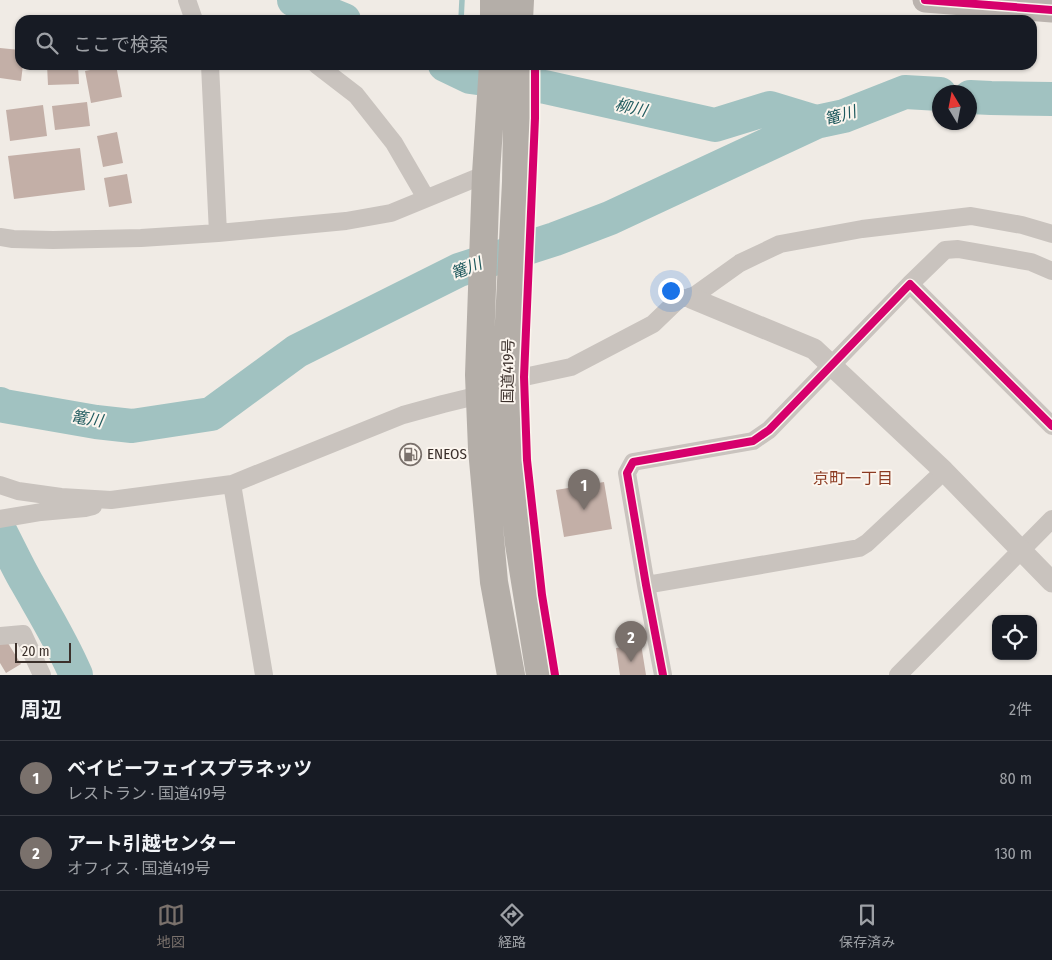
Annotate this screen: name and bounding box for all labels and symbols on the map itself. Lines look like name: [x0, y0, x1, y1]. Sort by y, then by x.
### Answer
north arrow: [932, 85, 977, 130]
water label: 柳川: [613, 95, 651, 121]
water label: 篭川: [822, 101, 860, 129]
water label: 篭川: [448, 253, 486, 283]
your location: [658, 278, 684, 304]
street label: 国道419号: [498, 339, 518, 403]
water label: 篭川: [70, 407, 106, 431]
fuel station icon: ENEOS: [399, 442, 423, 466]
place label: ENEOS: [427, 445, 467, 463]
pin: 1: [568, 469, 600, 510]
district label: 京町一丁目: [813, 469, 893, 488]
pin: 2: [615, 621, 647, 662]
scale bar: [15, 640, 71, 663]

